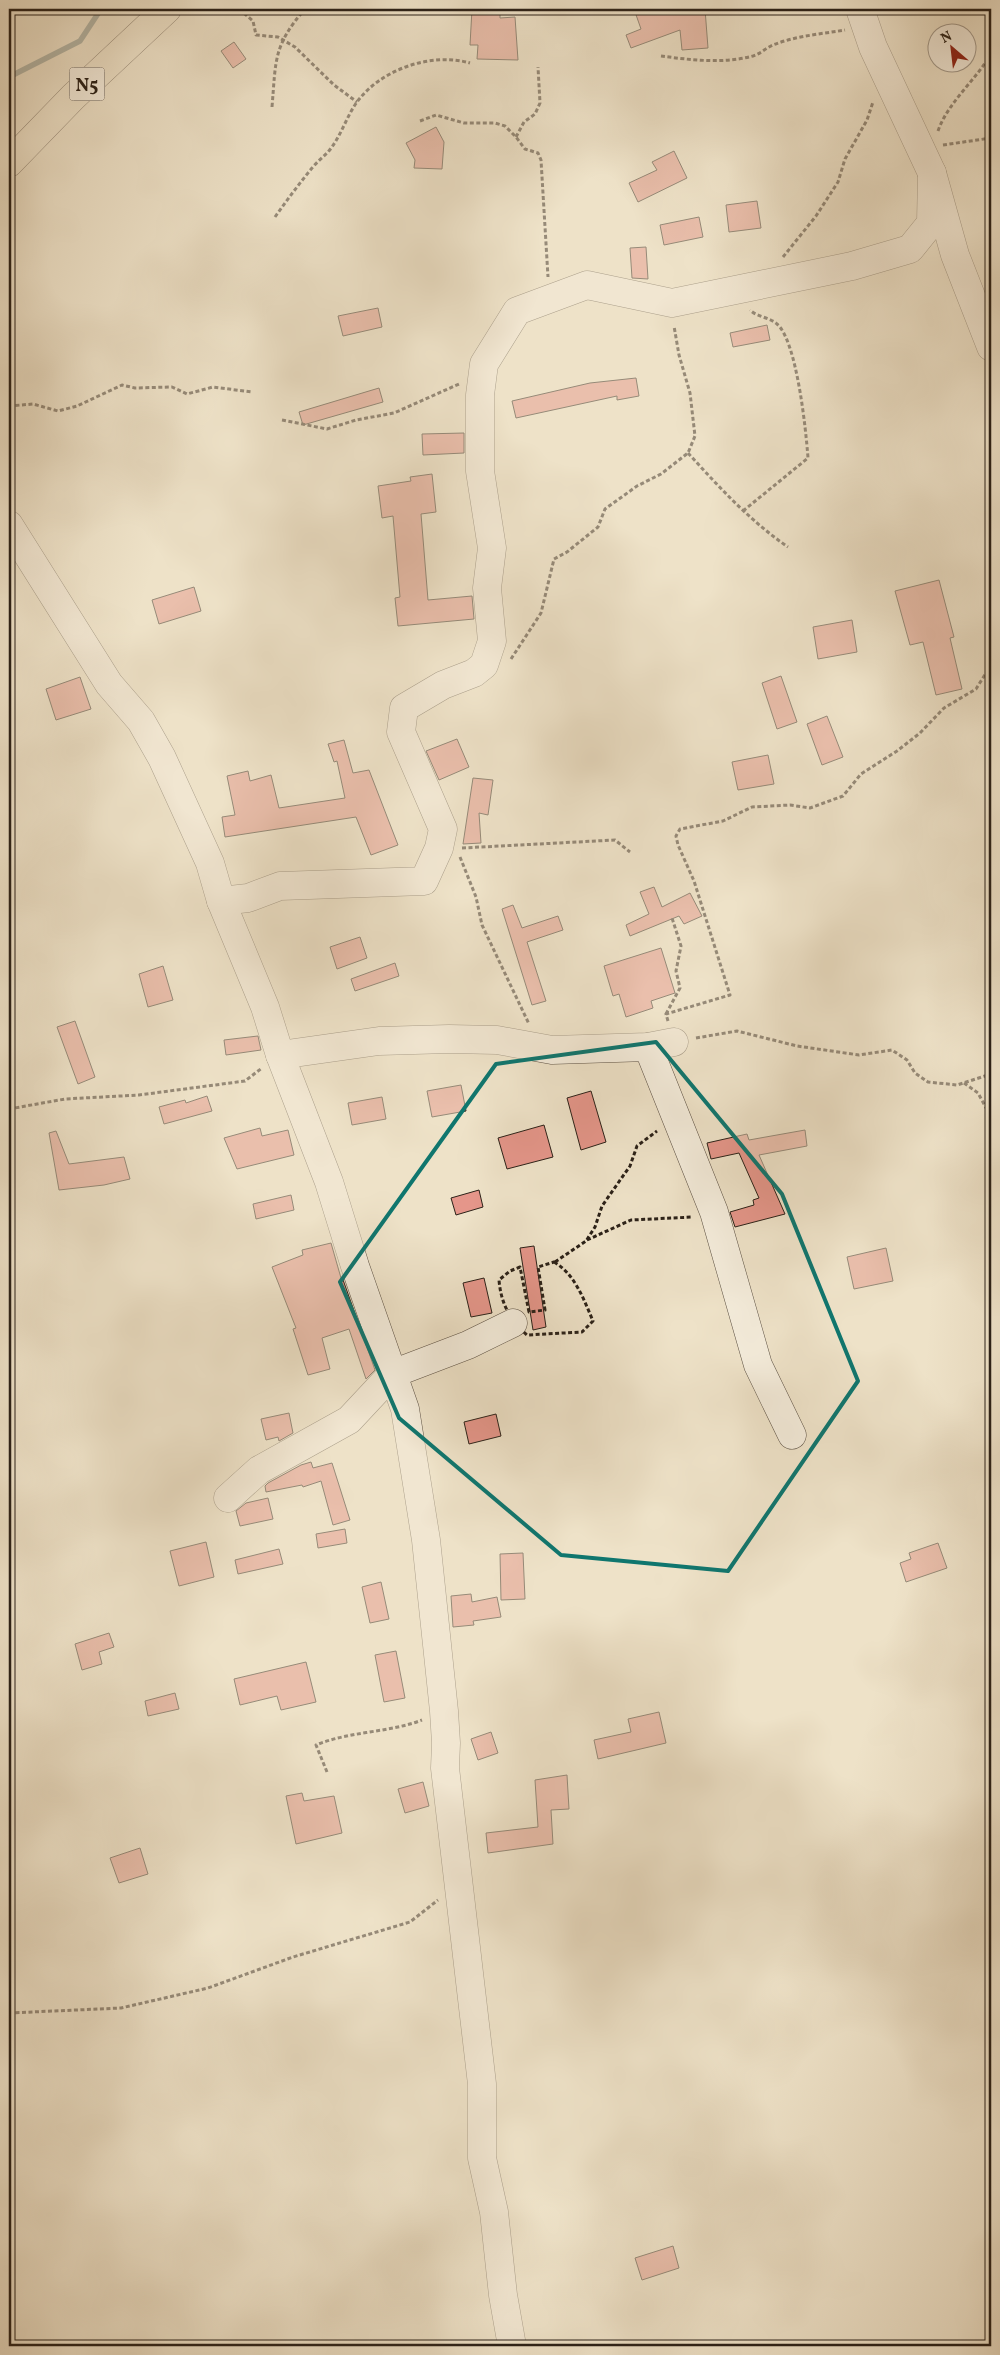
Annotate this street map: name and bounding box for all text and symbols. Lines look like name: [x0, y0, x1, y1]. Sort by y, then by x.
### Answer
north arrow: [928, 22, 978, 72]
text: N: [938, 27, 956, 49]
road number: N5: [70, 68, 104, 100]

